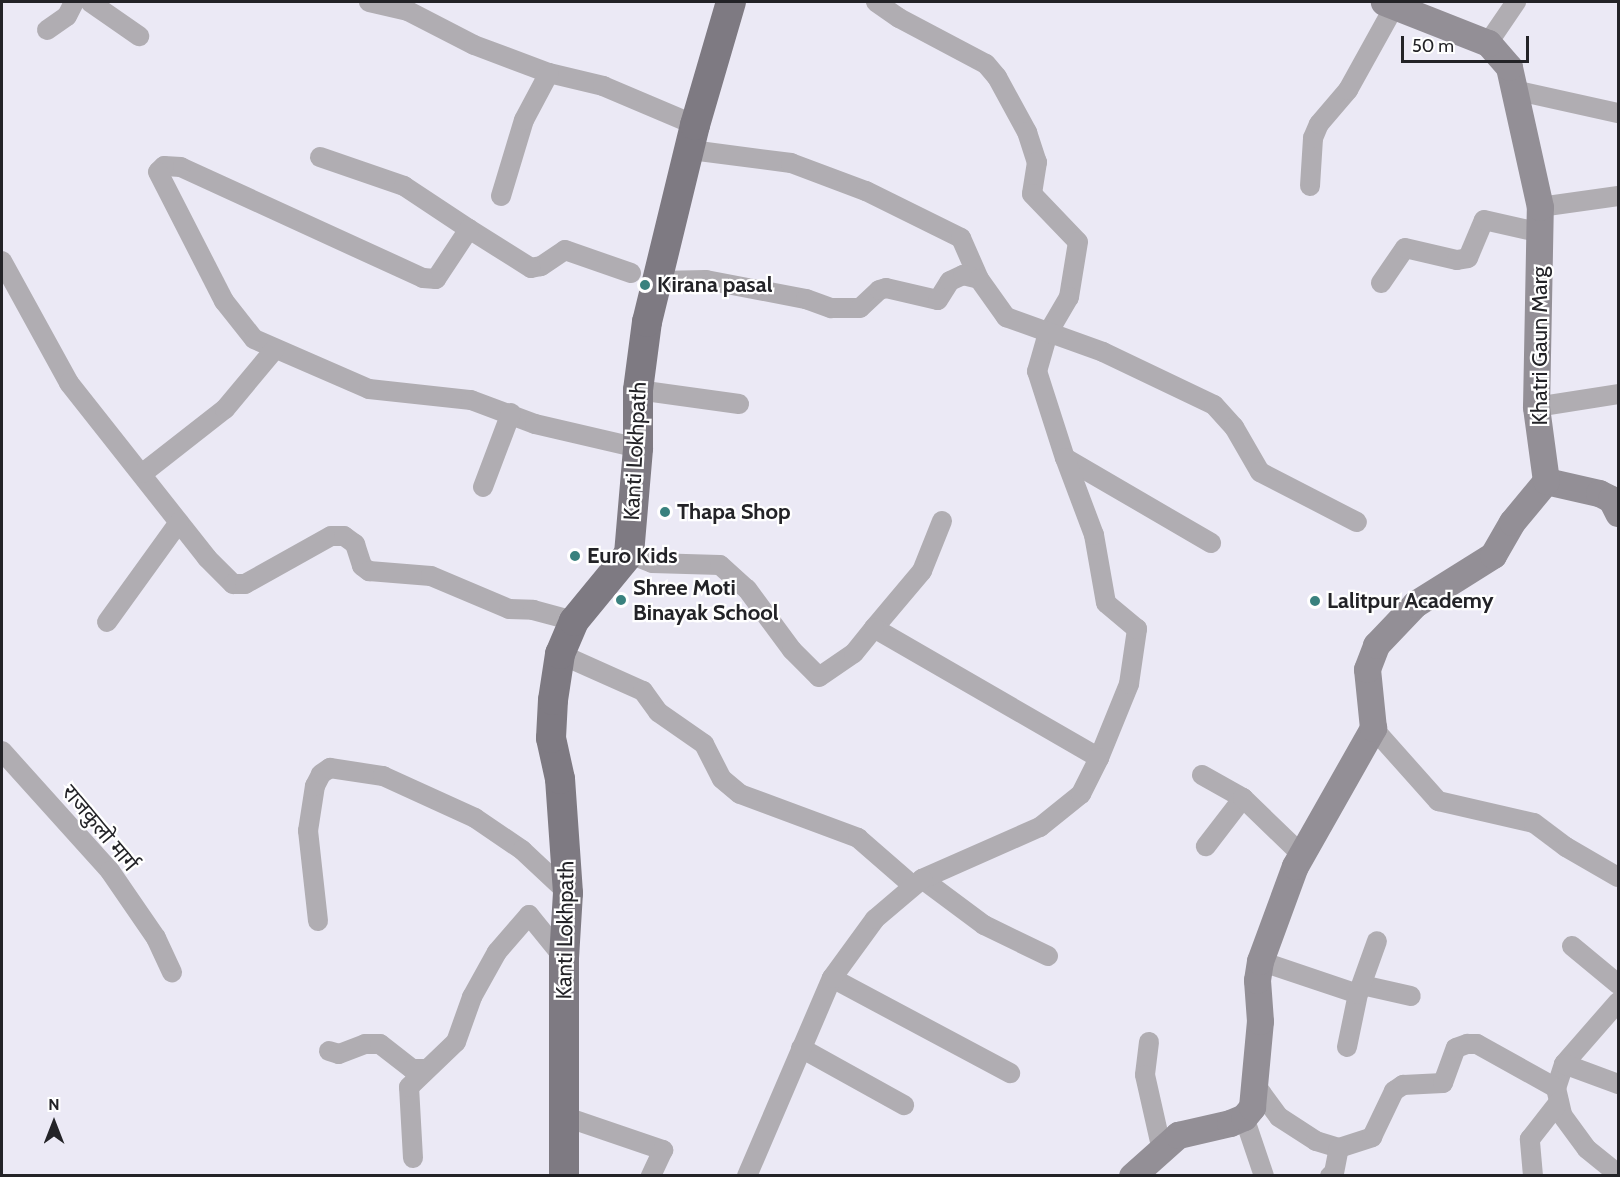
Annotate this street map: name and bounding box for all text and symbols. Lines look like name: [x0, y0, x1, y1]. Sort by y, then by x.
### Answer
scale bar: [1404, 24, 1532, 62]
text: 50 m: [1412, 35, 1454, 57]
street label: Khatri Gaun Marg: [1527, 267, 1553, 425]
place label: Kirana pasal: [657, 272, 772, 298]
marker: Kirana pasal: [638, 278, 652, 292]
street label: Kanti Lokhpath: [618, 381, 652, 521]
place label: Thapa Shop: [677, 499, 791, 525]
marker: Thapa Shop: [658, 505, 672, 519]
place label: Euro Kids: [587, 543, 678, 569]
marker: Euro Kids: [568, 549, 582, 563]
place label: Shree Moti Binayak School: [633, 574, 779, 626]
place label: Lalitpur Academy: [1327, 588, 1493, 614]
marker: Shree Moti Binayak School: [614, 593, 628, 607]
marker: Lalitpur Academy: [1308, 594, 1322, 608]
street label: राजकुलो मार्ग: [56, 779, 144, 877]
street label: Kanti Lokhpath: [551, 860, 579, 1000]
north arrow: [24, 1093, 84, 1153]
text: N: [48, 1095, 60, 1114]

